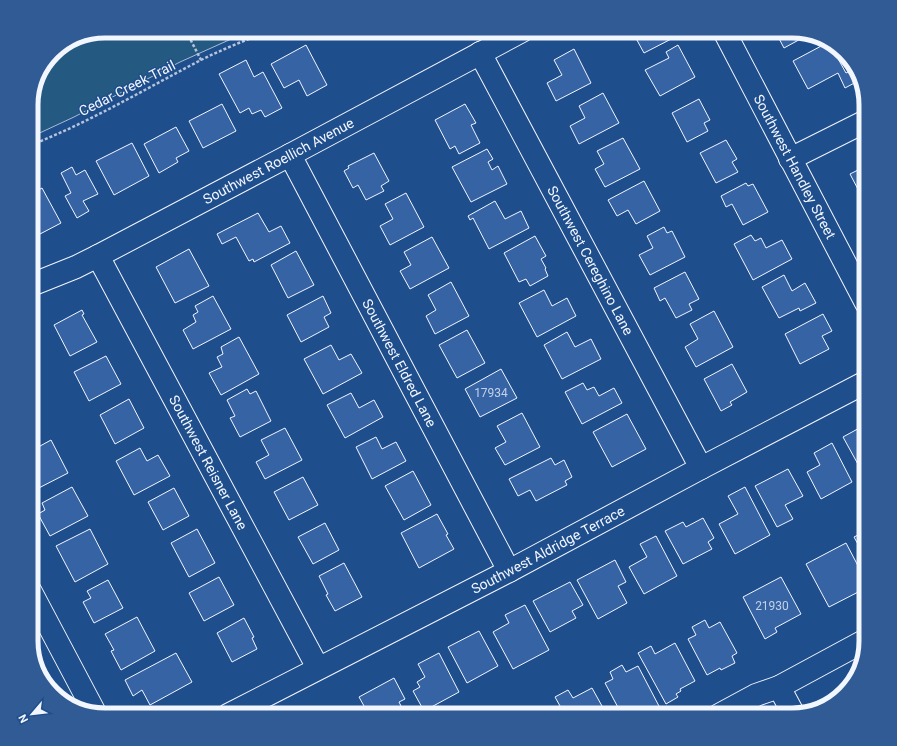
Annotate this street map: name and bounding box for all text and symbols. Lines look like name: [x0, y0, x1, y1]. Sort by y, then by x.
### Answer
street label: Cedar Creek Trail: [76, 57, 178, 119]
street label: Southwest Handley Street: [751, 92, 839, 242]
street label: Southwest Roellich Avenue: [200, 114, 356, 207]
street label: Southwest Cereghino Lane: [544, 183, 637, 338]
street label: Southwest Eldred Lane: [359, 296, 440, 430]
house number: 17934: [474, 386, 508, 400]
street label: Southwest Reisner Lane: [166, 392, 251, 532]
street label: Southwest Aldridge Terrace: [468, 503, 627, 597]
house number: 21930: [755, 599, 789, 613]
north arrow: [12, 694, 52, 734]
text: N: [16, 712, 31, 725]

